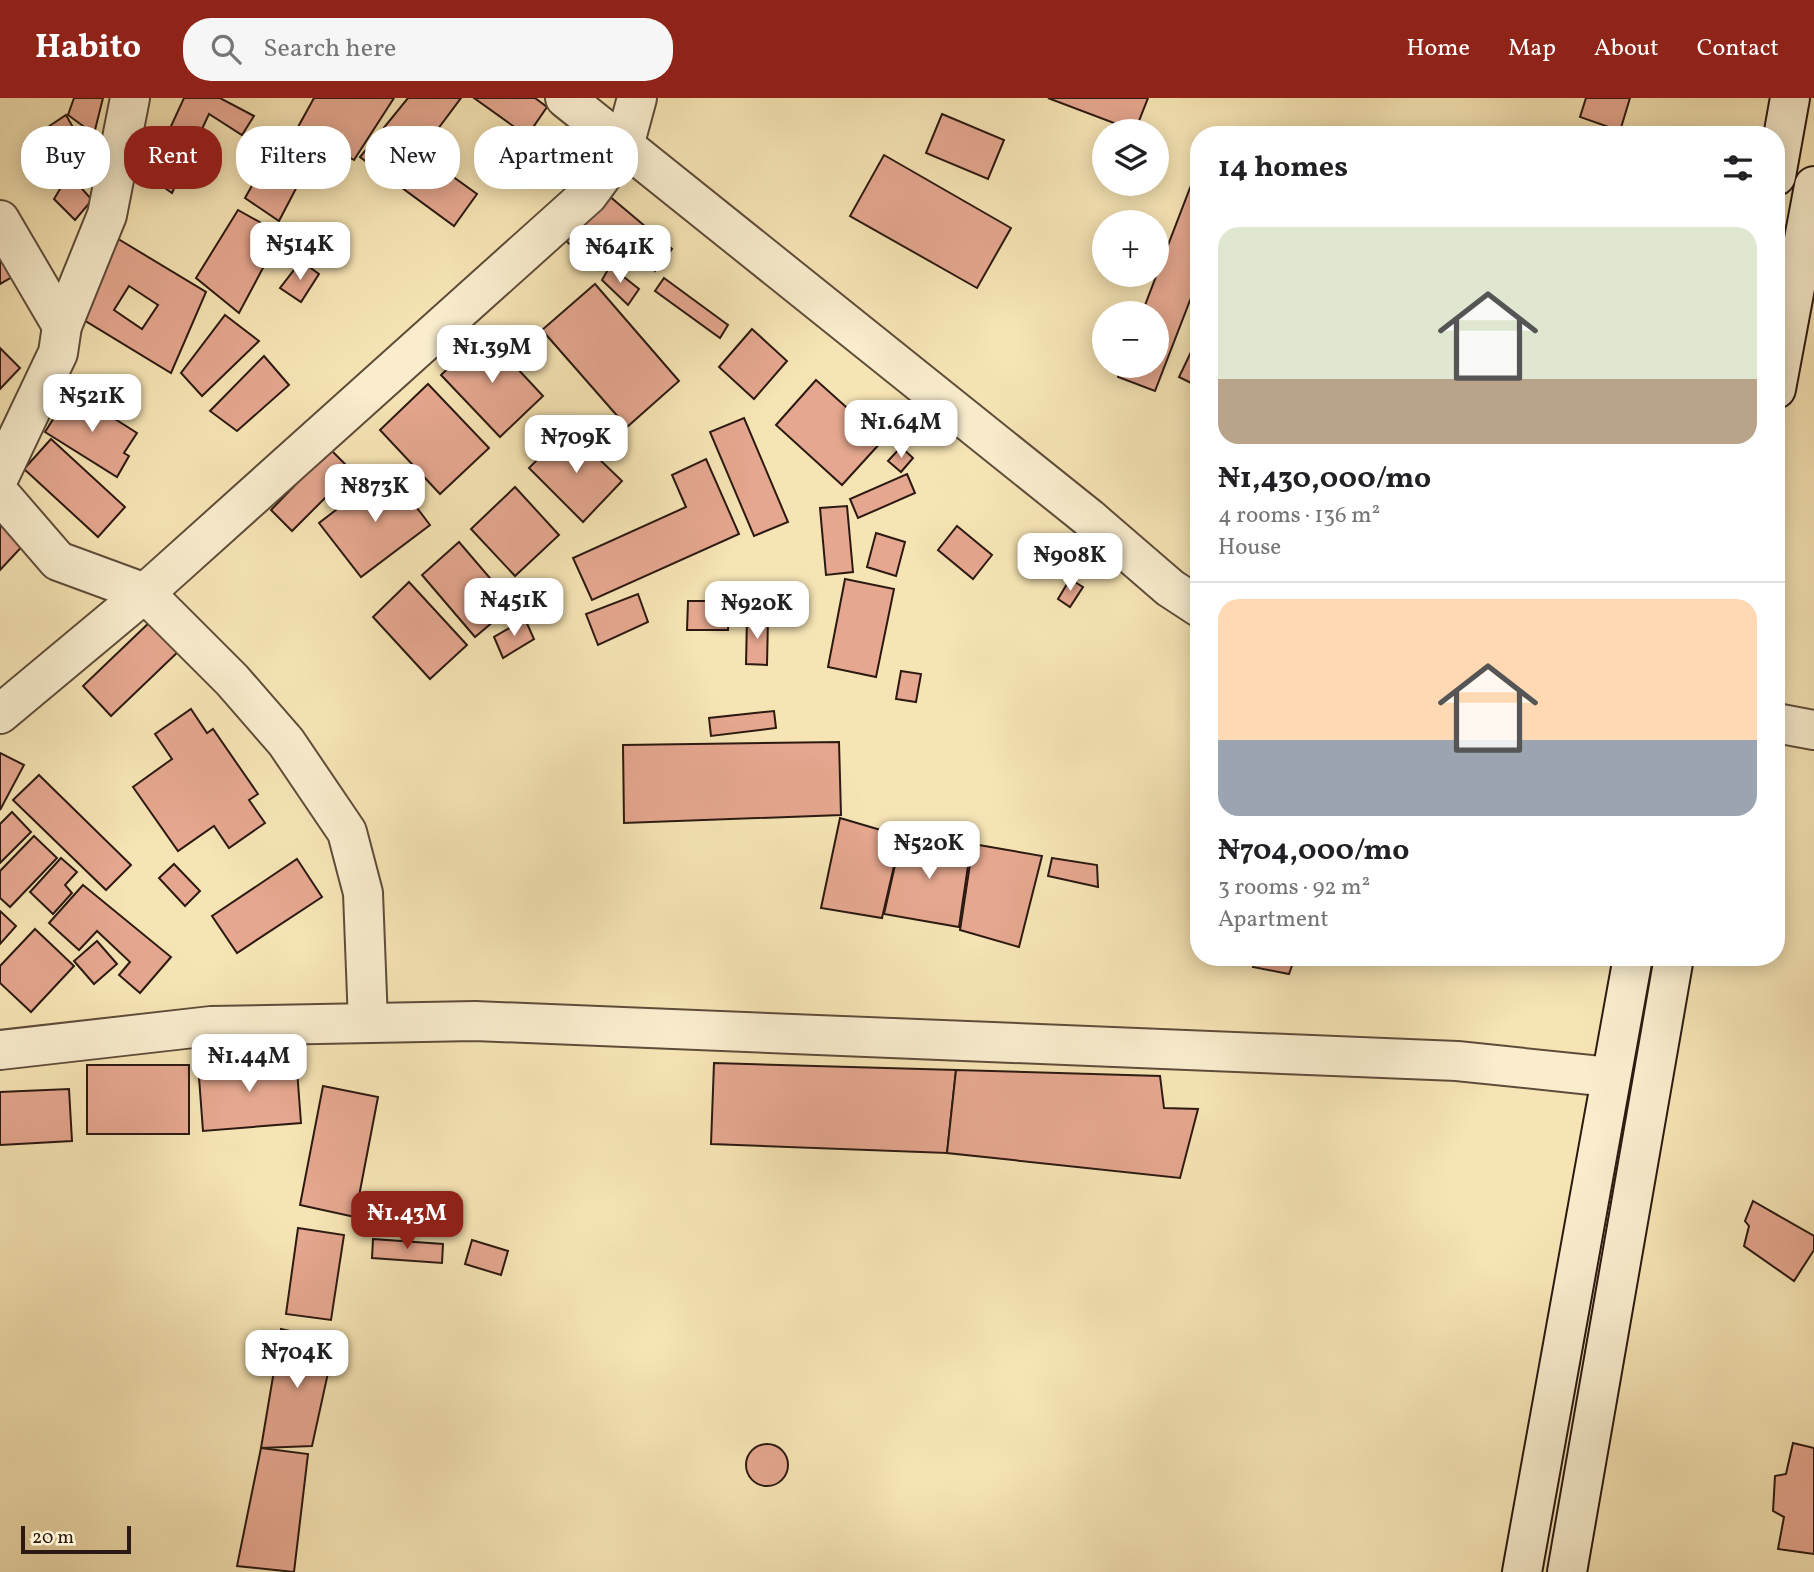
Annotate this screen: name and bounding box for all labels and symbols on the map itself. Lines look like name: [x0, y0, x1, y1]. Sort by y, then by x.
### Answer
pin: ₦514K: [251, 222, 349, 282]
pin: ₦641K: [571, 226, 669, 285]
pin: ₦1.39M: [435, 326, 549, 385]
pin: ₦521K: [43, 374, 141, 434]
pin: ₦1.64M: [844, 400, 958, 460]
pin: ₦709K: [527, 416, 625, 475]
pin: ₦873K: [326, 464, 424, 524]
pin: ₦908K: [1021, 533, 1119, 593]
pin: ₦451K: [465, 578, 563, 638]
pin: ₦920K: [708, 582, 806, 641]
pin: ₦520K: [880, 822, 978, 881]
pin: ₦1.44M: [192, 1034, 306, 1094]
pin: ₦1.43M: [350, 1192, 464, 1251]
pin: ₦704K: [248, 1330, 346, 1390]
scale bar: [21, 1523, 131, 1555]

